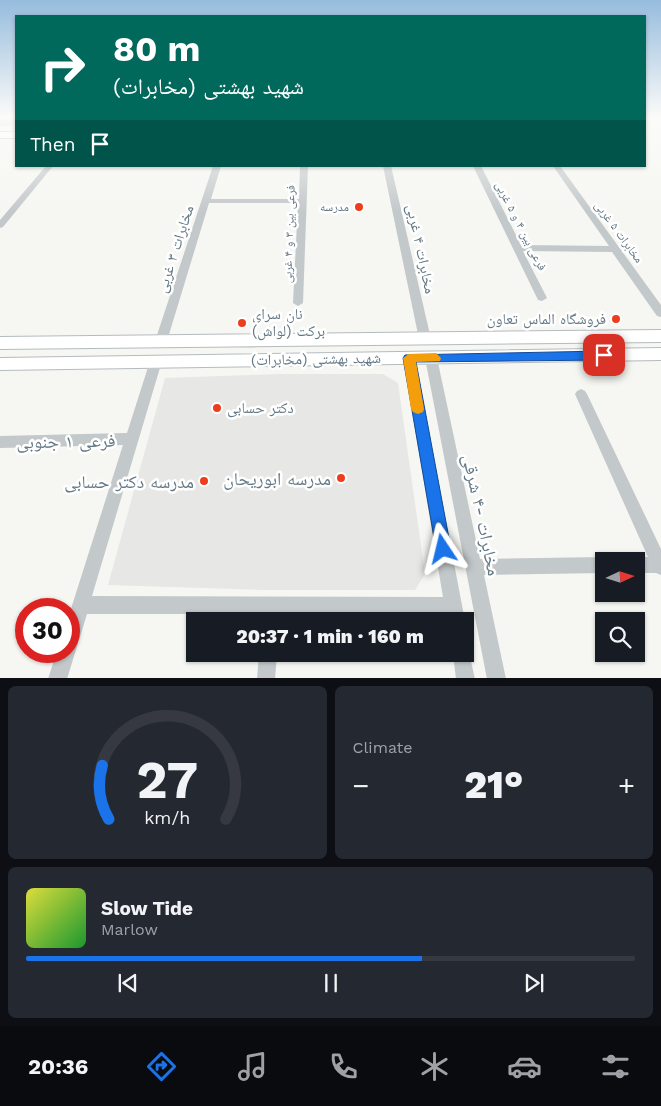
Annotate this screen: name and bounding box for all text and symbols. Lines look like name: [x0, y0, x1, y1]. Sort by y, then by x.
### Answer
text: 80 m: [113, 28, 200, 70]
icon: right: [30, 35, 95, 100]
text: شهید بهشتی (مخابرات): [113, 74, 304, 99]
icon: arrive: [86, 130, 114, 158]
text: Then: [30, 133, 76, 156]
street label: فرعی بین ۴ و ۵ غربی: [492, 179, 550, 273]
street label: فرعی بین ۳ و ۴ غربی: [280, 185, 298, 283]
street label: مخابرات ۵ غربی: [592, 198, 646, 266]
place label: مدرسه: [320, 200, 349, 214]
marker: مدرسه: [353, 201, 365, 213]
street label: مخابرات ۳ غربی: [152, 203, 199, 295]
street label: مخابرات ۴ غربی: [402, 203, 439, 296]
place label: نان سرای برکت (لواش): [252, 305, 325, 341]
place label: فروشگاه الماس تعاون: [487, 310, 606, 329]
marker: فروشگاه الماس تعاون: [610, 313, 622, 325]
marker: نان سرای برکت (لواش): [236, 317, 248, 329]
pin: [583, 334, 625, 376]
icon: arrive: [590, 341, 618, 369]
street label: شهید بهشتی (مخابرات): [251, 349, 381, 370]
place label: دکتر حسابی: [227, 399, 294, 418]
marker: دکتر حسابی: [211, 402, 223, 414]
street label: فرعی ۱ جنوبی: [16, 430, 116, 453]
street label: مخابرات -۴ شرقی: [458, 452, 505, 578]
place label: مدرسه ابوریحان: [223, 468, 331, 490]
place label: مدرسه دکتر حسابی: [64, 471, 194, 493]
marker: مدرسه ابوریحان: [335, 472, 347, 484]
marker: مدرسه دکتر حسابی: [198, 475, 210, 487]
position arrow: [416, 522, 468, 574]
north arrow: [595, 552, 645, 602]
map controls: [595, 552, 645, 662]
speed limit sign: 30: [15, 598, 80, 663]
button: search: [595, 612, 645, 662]
text: 20:37 · 1 min · 160 m: [236, 625, 424, 648]
text: Climate: [353, 738, 413, 757]
text: 27: [136, 750, 198, 811]
text: 21°: [464, 763, 523, 807]
text: −: [353, 769, 369, 802]
text: +: [618, 769, 635, 802]
text: km/h: [144, 807, 190, 828]
text: Slow Tide: [101, 897, 193, 920]
text: Marlow: [101, 920, 158, 939]
icon: previous: [114, 969, 142, 997]
icon: pause: [317, 969, 345, 997]
icon: next: [520, 969, 548, 997]
icon: directions: [144, 1049, 179, 1084]
icon: music: [235, 1049, 270, 1084]
icon: phone: [326, 1049, 361, 1084]
icon: climate: [417, 1049, 452, 1084]
icon: car: [507, 1049, 542, 1084]
icon: filters: [598, 1049, 633, 1084]
text: 20:36: [28, 1054, 88, 1079]

